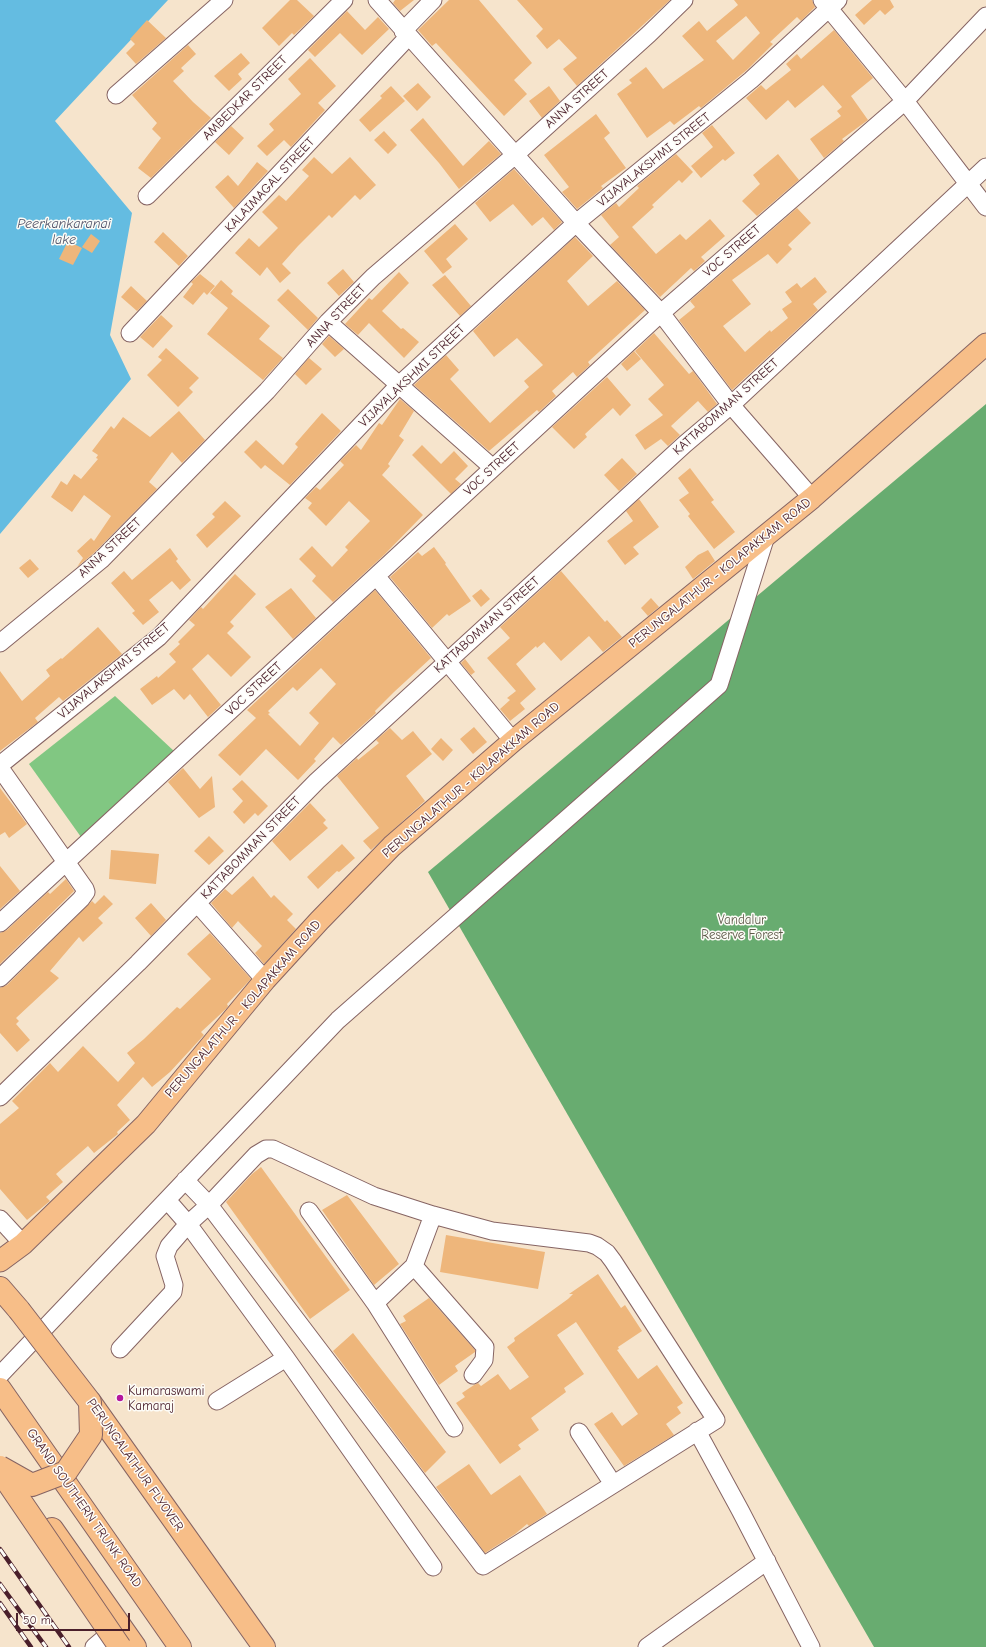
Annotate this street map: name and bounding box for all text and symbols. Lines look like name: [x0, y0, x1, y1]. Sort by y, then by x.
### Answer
street label: AMBEDKAR STREET: [199, 52, 291, 144]
street label: ANNA STREET: [542, 66, 612, 132]
street label: VIJAYALAKSHMI STREET: [594, 109, 714, 211]
street label: KALAIMAGAL STREET: [222, 134, 318, 236]
water label: Peerkankaranai lake: [17, 216, 111, 248]
street label: VOC STREET: [700, 222, 764, 280]
street label: ANNA STREET: [303, 281, 369, 351]
street label: VIJAYALAKSHMI STREET: [356, 321, 468, 431]
street label: KATTABOMMAN STREET: [670, 355, 782, 459]
street label: VOC STREET: [461, 439, 523, 499]
street label: PERUNGALATHUR - KOLAPAKKAM ROAD: [626, 495, 814, 651]
street label: ANNA STREET: [75, 515, 145, 581]
street label: KATTABOMMAN STREET: [431, 573, 543, 677]
street label: VIJAYALAKSHMI STREET: [55, 620, 173, 722]
street label: VOC STREET: [223, 659, 285, 719]
street label: PERUNGALATHUR - KOLAPAKKAM ROAD: [379, 699, 563, 861]
street label: KATTABOMMAN STREET: [198, 793, 304, 903]
park label: Vandalur Reserve Forest: [701, 912, 783, 943]
street label: PERUNGALATHUR - KOLAPAKKAM ROAD: [162, 917, 324, 1101]
place label: Kumaraswami Kamaraj: [128, 1383, 204, 1414]
marker: Kumaraswami Kamaraj: [115, 1393, 125, 1403]
street label: PERUNGALATHUR FLYOVER: [83, 1396, 187, 1534]
street label: GRAND SOUTHERN TRUNK ROAD: [23, 1426, 145, 1590]
scale bar: [18, 1605, 132, 1631]
text: 50 m: [23, 1613, 51, 1627]

